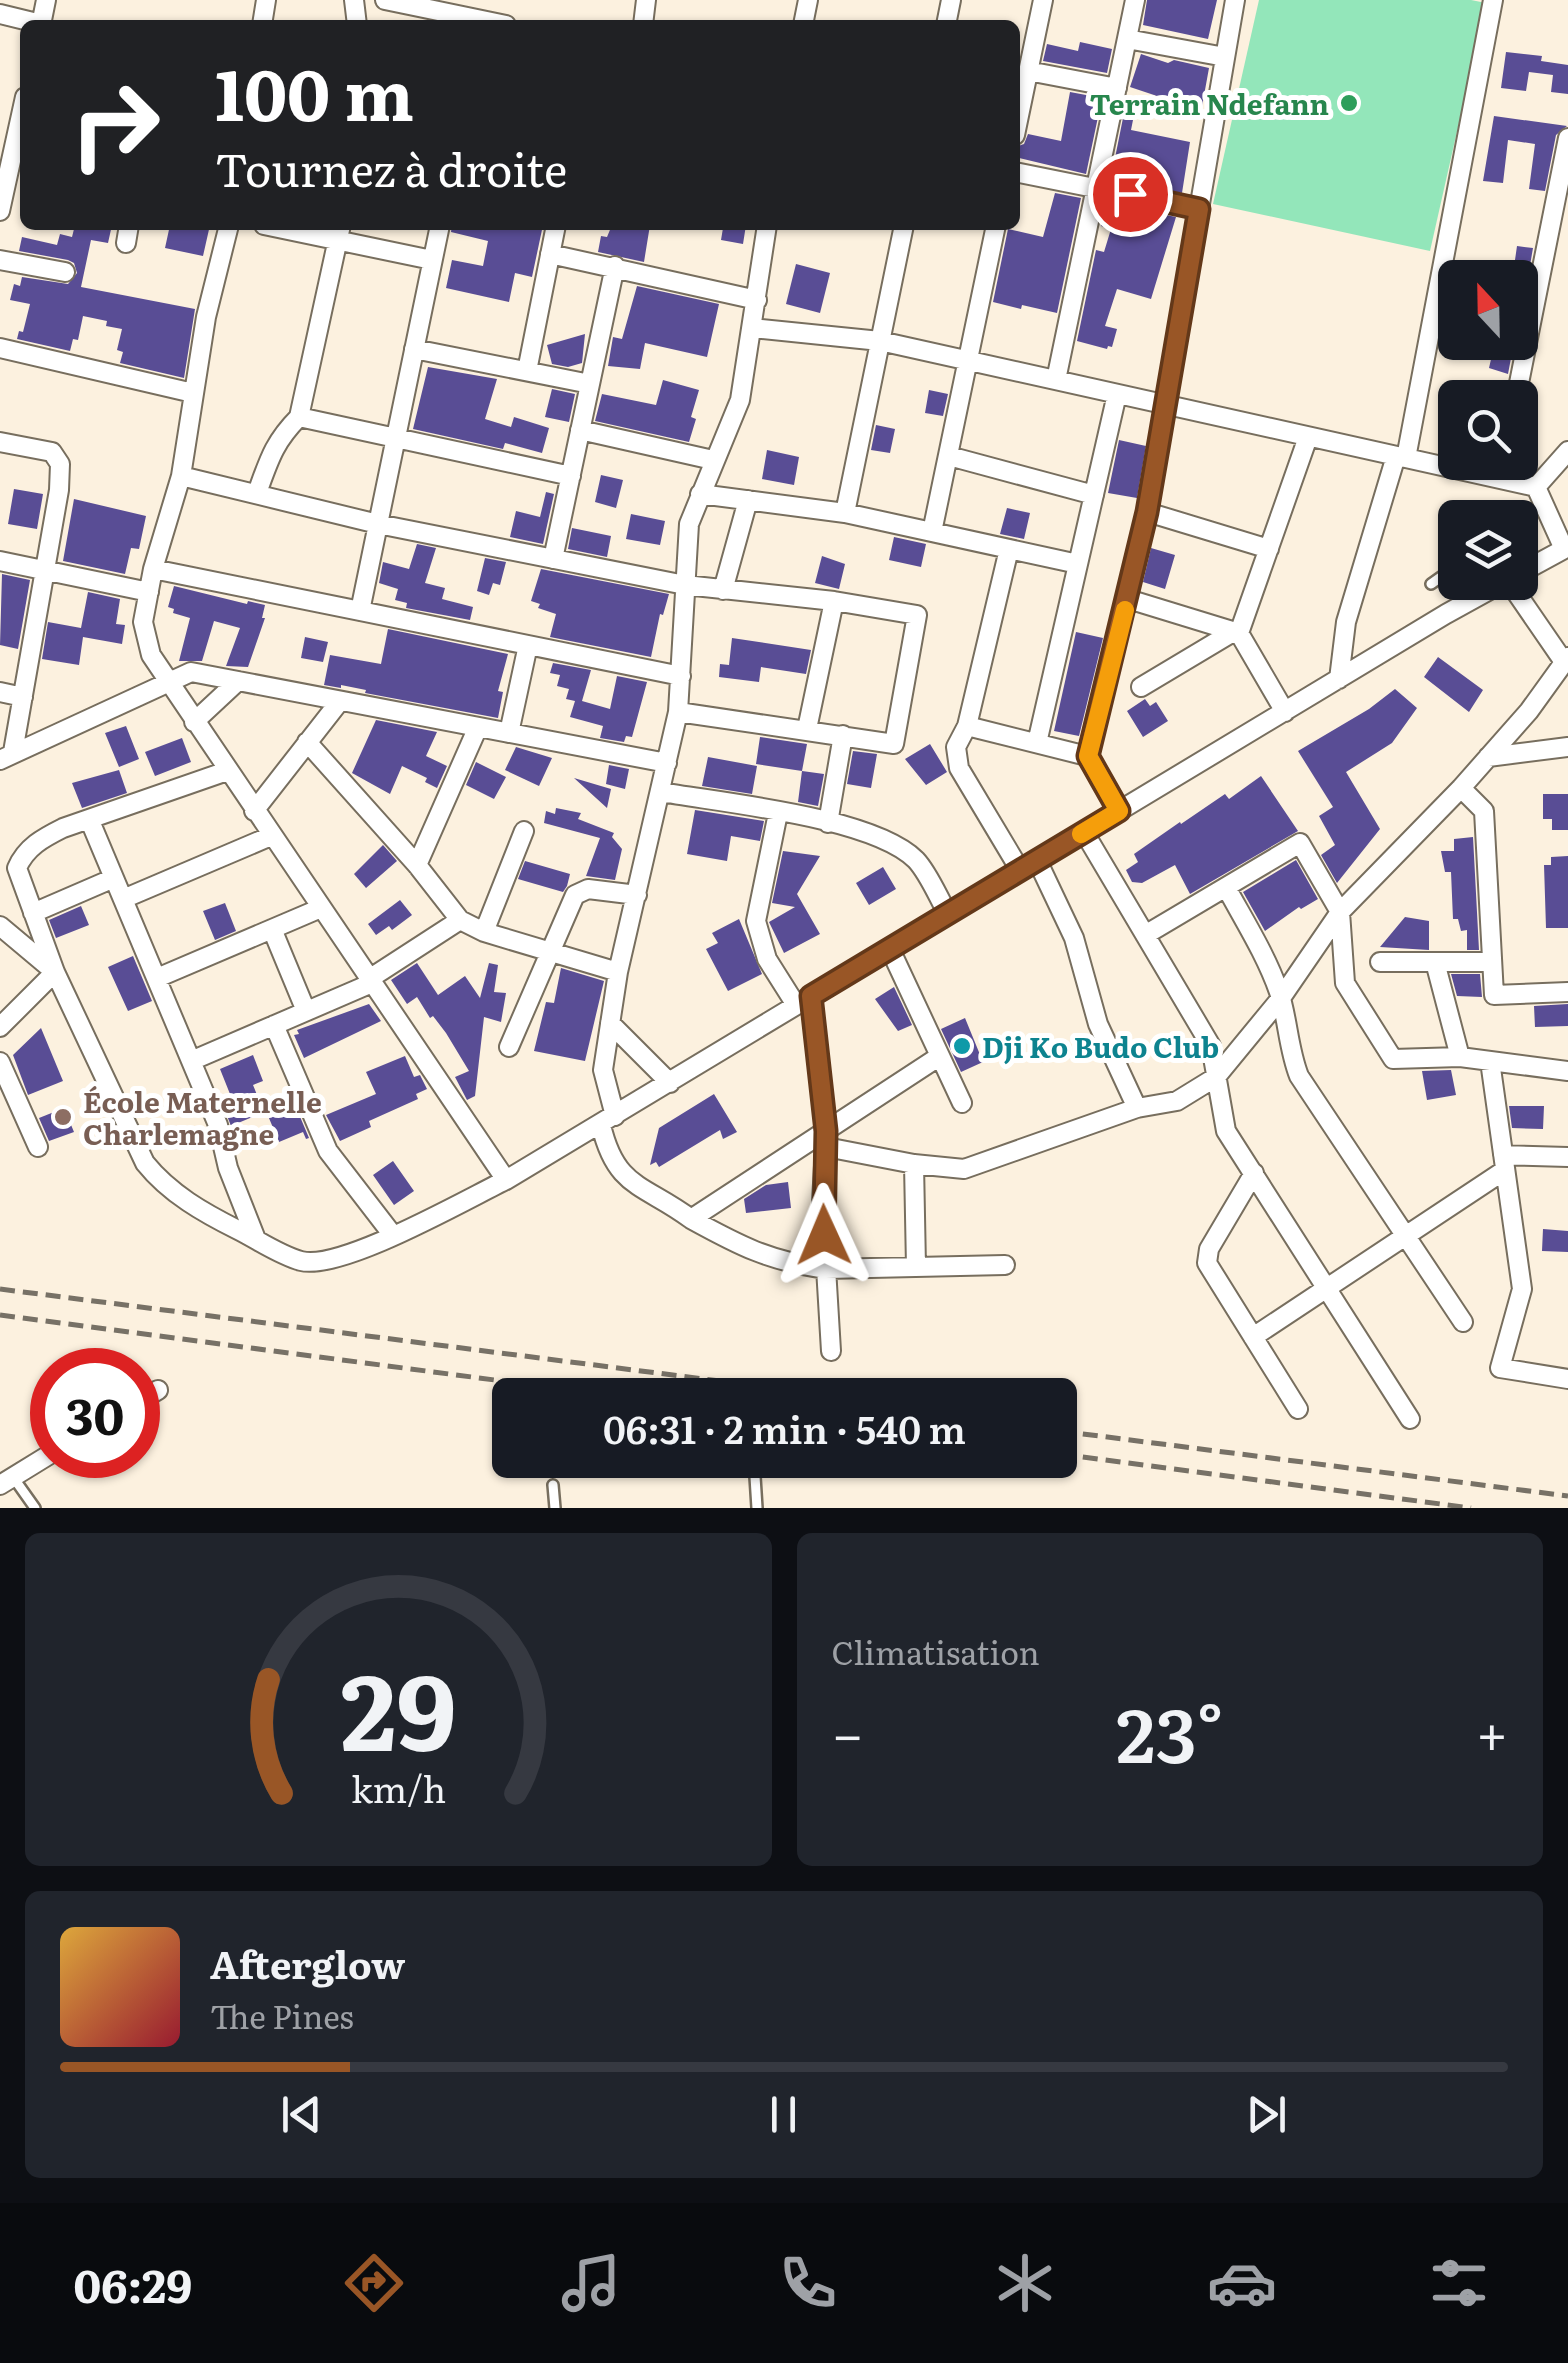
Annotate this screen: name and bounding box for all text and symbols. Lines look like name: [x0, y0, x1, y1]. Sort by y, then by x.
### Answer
text: 100 m: [215, 39, 414, 143]
icon: right: [50, 60, 180, 190]
place label: Terrain Ndefann: [1090, 82, 1329, 124]
marker: Terrain Ndefann: [1338, 92, 1360, 114]
text: Tournez à droite: [215, 134, 567, 201]
pin: [1088, 152, 1173, 237]
icon: arrive: [1103, 167, 1158, 222]
north arrow: [1438, 260, 1538, 360]
map controls: [1438, 260, 1538, 600]
button: search: [1438, 380, 1538, 480]
button: layers: [1438, 500, 1538, 600]
place label: Dji Ko Budo Club: [982, 1025, 1219, 1067]
marker: Dji Ko Budo Club: [951, 1035, 973, 1057]
place label: École Maternelle Charlemagne: [83, 1080, 322, 1154]
marker: École Maternelle Charlemagne: [52, 1106, 74, 1128]
position arrow: [772, 1183, 876, 1287]
speed limit sign: 30: [30, 1348, 160, 1478]
text: 06:31 · 2 min · 540 m: [603, 1399, 966, 1456]
text: Climatisation: [832, 1627, 1040, 1675]
text: 29: [340, 1629, 456, 1783]
text: 23°: [1116, 1675, 1223, 1786]
text: −: [832, 1690, 864, 1772]
text: +: [1476, 1690, 1508, 1772]
text: km/h: [351, 1761, 446, 1814]
text: Afterglow: [210, 1934, 405, 1991]
text: The Pines: [210, 1991, 354, 2039]
icon: previous: [274, 2087, 329, 2142]
icon: pause: [756, 2087, 811, 2142]
icon: next: [1239, 2087, 1294, 2142]
icon: directions: [339, 2248, 409, 2318]
icon: music: [556, 2248, 626, 2318]
icon: phone: [773, 2248, 843, 2318]
icon: climate: [990, 2248, 1060, 2318]
icon: car: [1207, 2248, 1277, 2318]
icon: filters: [1424, 2248, 1494, 2318]
text: 06:29: [74, 2250, 192, 2317]

